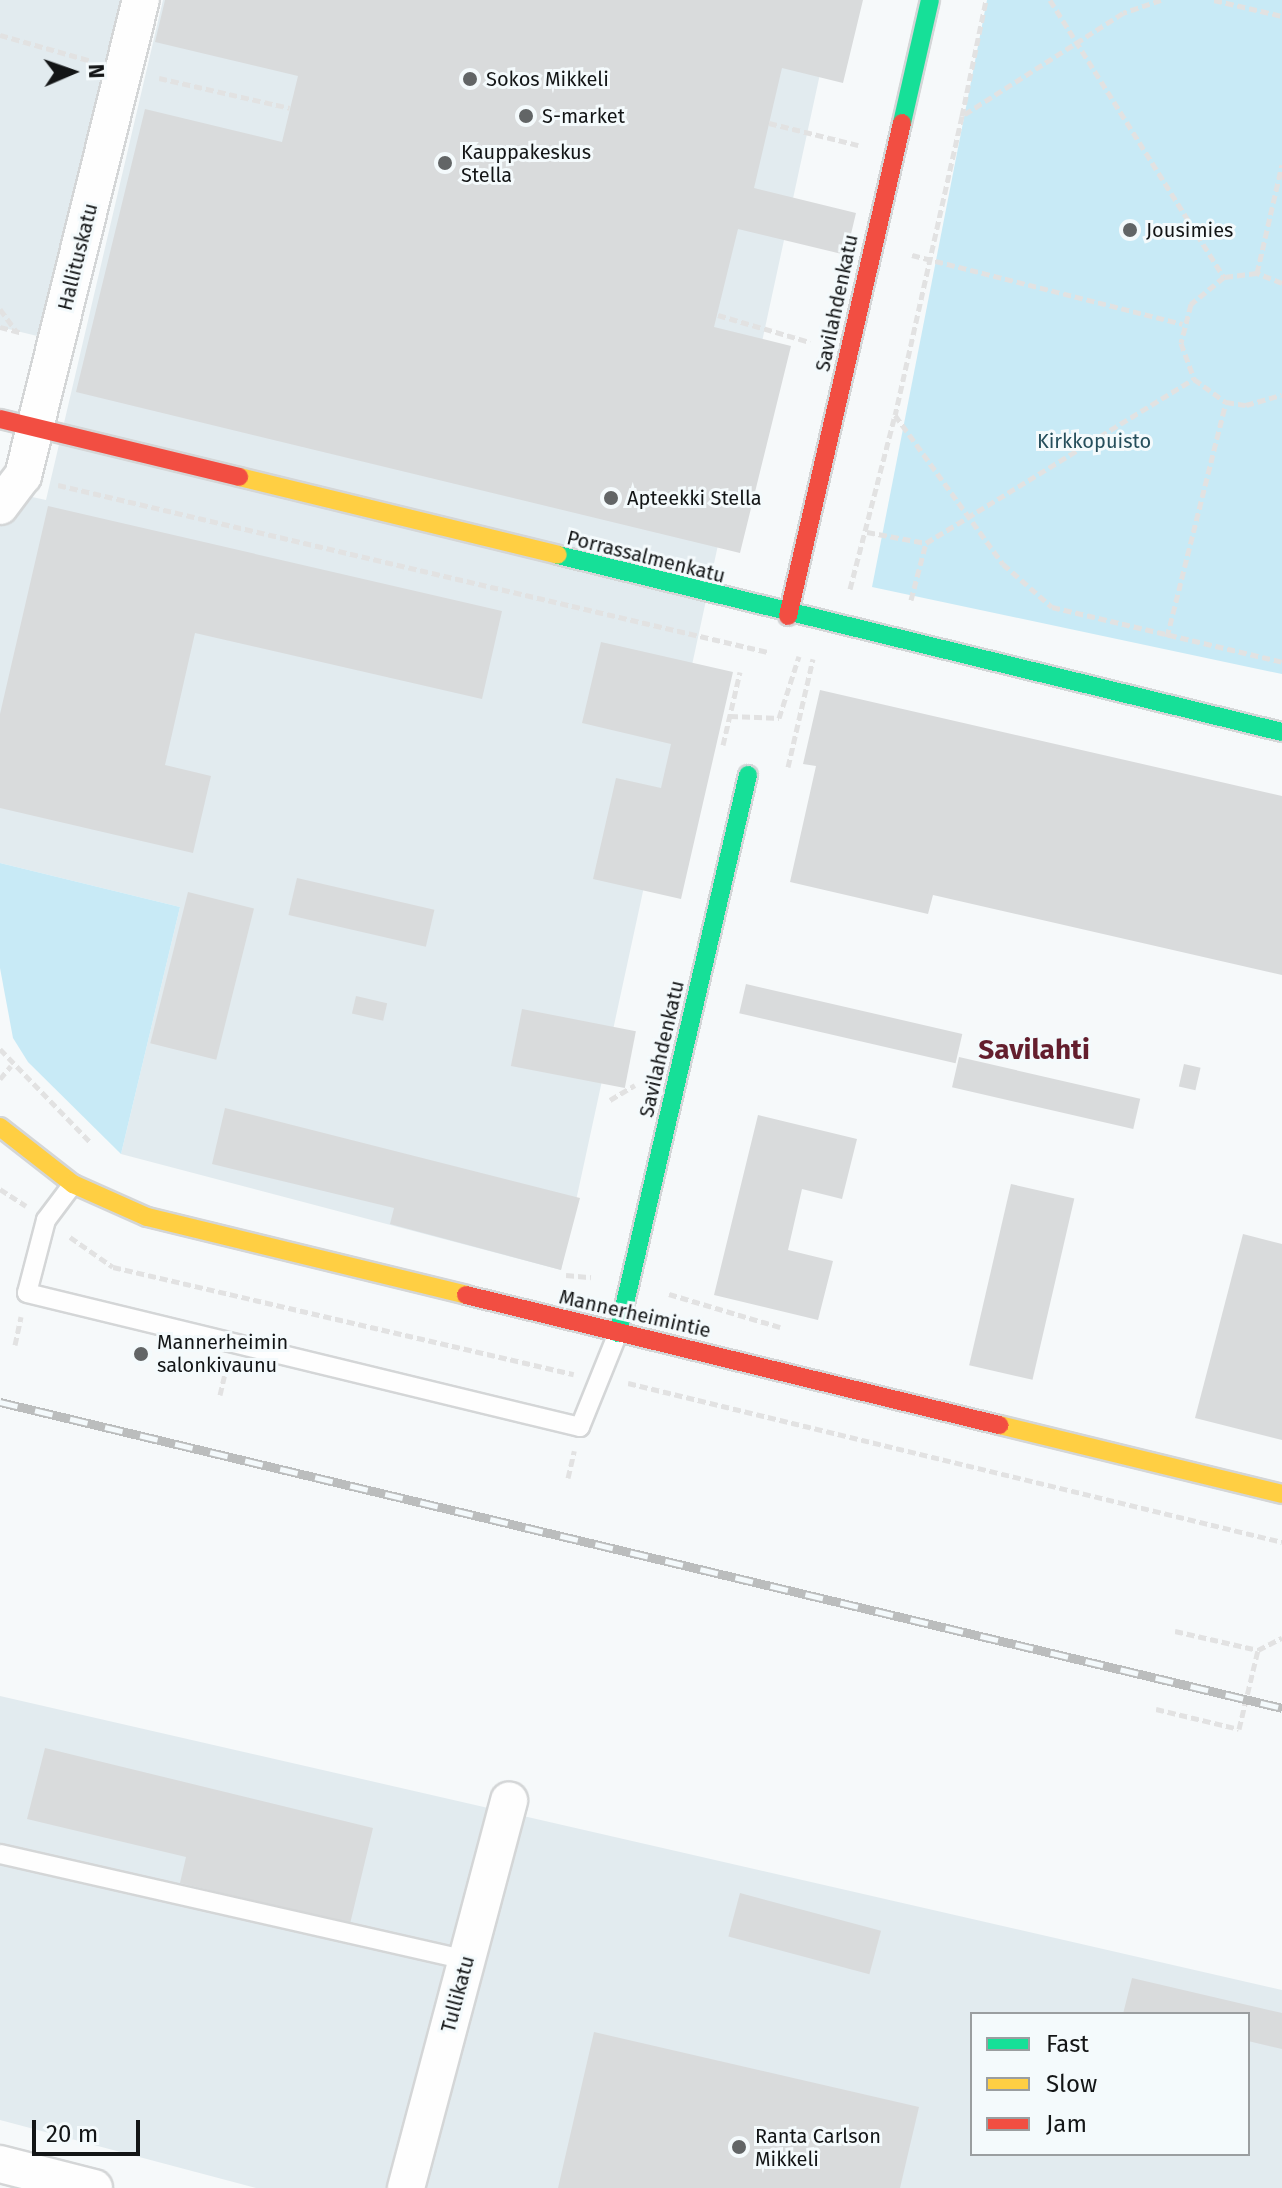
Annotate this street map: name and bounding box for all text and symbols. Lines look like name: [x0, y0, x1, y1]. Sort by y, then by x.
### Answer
north arrow: [32, 32, 112, 112]
text: N: [83, 63, 110, 79]
place label: Sokos Mikkeli: [486, 67, 609, 91]
marker: Sokos Mikkeli: [461, 70, 479, 88]
place label: S-market: [542, 104, 625, 128]
marker: S-market: [517, 107, 535, 125]
place label: Kauppakeskus Stella: [461, 140, 591, 187]
marker: Kauppakeskus Stella: [436, 154, 454, 172]
street label: Hallituskatu: [53, 201, 103, 313]
place label: Jousimies: [1146, 218, 1233, 242]
marker: Jousimies: [1121, 221, 1139, 239]
street label: Savilahdenkatu: [811, 232, 863, 374]
park label: Kirkkopuisto: [1037, 429, 1151, 453]
place label: Apteekki Stella: [627, 486, 762, 510]
marker: Apteekki Stella: [602, 489, 620, 507]
street label: Porrassalmenkatu: [564, 526, 728, 588]
street label: Savilahdenkatu: [635, 978, 689, 1120]
district label: Savilahti: [978, 1033, 1090, 1067]
street label: Mannerheimintie: [557, 1285, 713, 1343]
place label: Mannerheimin salonkivaunu: [157, 1330, 288, 1377]
marker: Mannerheimin salonkivaunu: [132, 1345, 150, 1363]
street label: Tullikatu: [436, 1953, 480, 2035]
legend: [970, 2012, 1250, 2156]
text: Fast: [1046, 2030, 1089, 2058]
text: Slow: [1046, 2070, 1097, 2098]
scale bar: [36, 2104, 144, 2154]
text: Jam: [1046, 2110, 1087, 2138]
text: 20 m: [46, 2120, 98, 2148]
place label: Ranta Carlson Mikkeli: [755, 2124, 881, 2171]
marker: Ranta Carlson Mikkeli: [730, 2138, 748, 2156]

